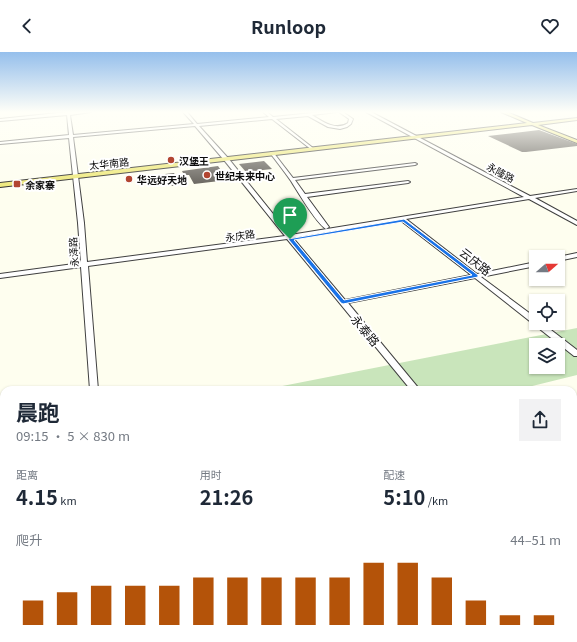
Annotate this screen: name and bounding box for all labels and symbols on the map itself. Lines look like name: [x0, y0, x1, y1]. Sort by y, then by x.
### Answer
street label: 太华南路: [88, 153, 130, 173]
place label: 汉堡王: [179, 153, 209, 168]
marker: 汉堡王: [166, 155, 176, 165]
street label: 永隆路: [484, 158, 518, 186]
place label: 世纪未来中心: [215, 168, 275, 183]
marker: 世纪未来中心: [202, 170, 212, 180]
place label: 华远好天地: [137, 172, 187, 187]
marker: 华远好天地: [124, 174, 134, 184]
place label: 余家寨: [25, 177, 55, 192]
marker: 余家寨: [12, 179, 22, 189]
pin: [273, 198, 307, 239]
street label: 永庆路: [224, 225, 256, 245]
street label: 永泽路: [64, 237, 82, 267]
street label: 云庆路: [457, 243, 495, 279]
north arrow: [529, 250, 565, 286]
street label: 永泰路: [348, 311, 384, 349]

